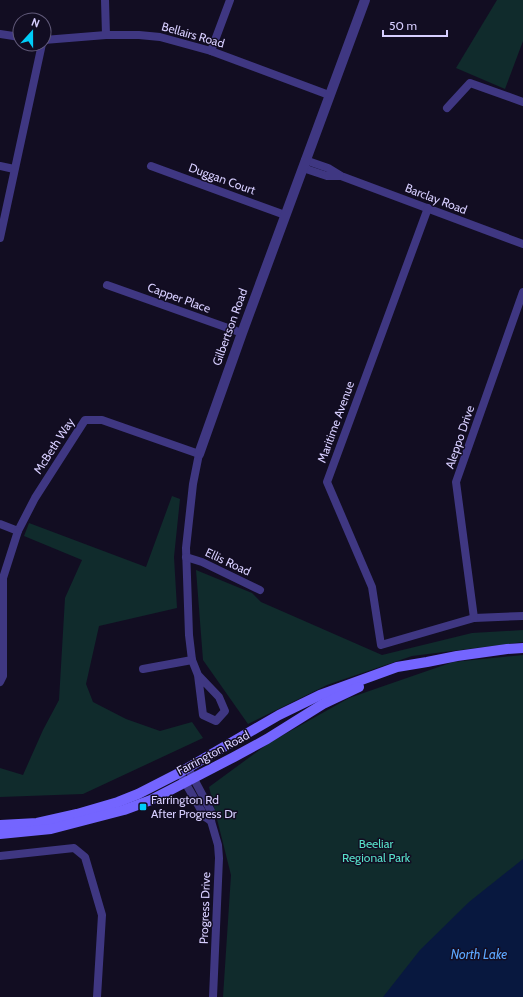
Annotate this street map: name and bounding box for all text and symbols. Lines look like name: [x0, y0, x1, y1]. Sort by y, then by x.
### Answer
north arrow: [12, 12, 52, 52]
scale bar: [383, 12, 447, 38]
text: N: [29, 15, 42, 31]
street label: Bellairs Road: [160, 18, 226, 51]
text: 50 m: [389, 18, 417, 33]
street label: Duggan Court: [187, 160, 258, 198]
street label: Barclay Road: [403, 180, 469, 217]
street label: Capper Place: [146, 279, 213, 316]
street label: Gilbertson Road: [209, 286, 250, 367]
street label: Maritime Avenue: [314, 379, 357, 465]
street label: Aleppo Drive: [442, 403, 477, 470]
street label: McBeth Way: [30, 415, 77, 477]
street label: Ellis Road: [203, 544, 253, 579]
street label: Farrington Road: [174, 727, 252, 778]
place label: Farrington Rd After Progress Dr: [151, 792, 237, 821]
marker: Farrington Rd After Progress Dr: [138, 802, 148, 812]
park label: Beeliar Regional Park: [342, 836, 411, 865]
street label: Progress Drive: [196, 872, 213, 944]
water label: North Lake: [451, 946, 507, 962]

